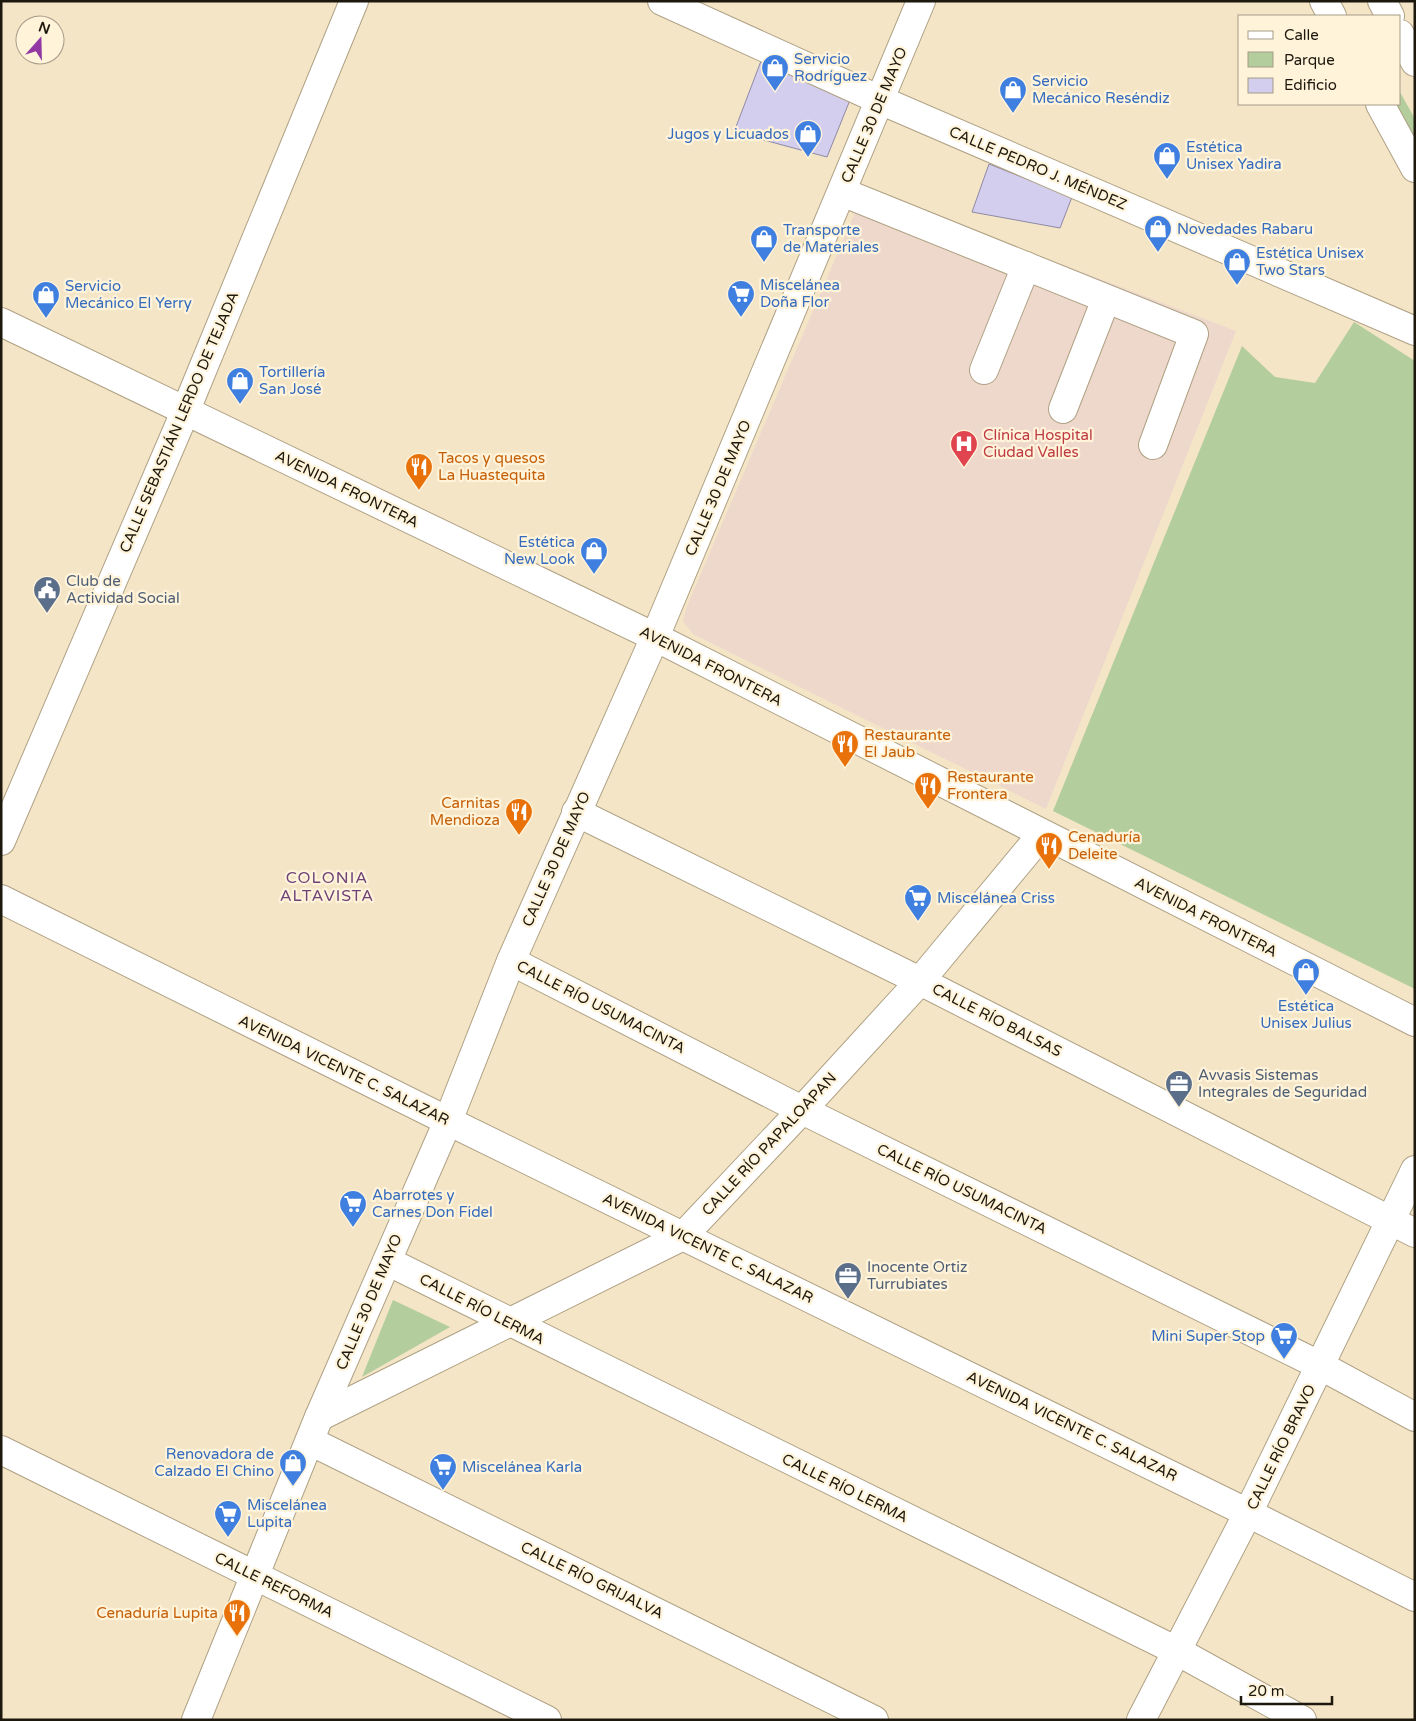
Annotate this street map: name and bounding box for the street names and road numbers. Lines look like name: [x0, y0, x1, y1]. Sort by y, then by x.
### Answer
street label: CALLE 30 DE MAYO: [837, 44, 911, 186]
street label: CALLE PEDRO J. MÉNDEZ: [946, 122, 1130, 214]
street label: CALLE SEBASTIÁN LERDO DE TEJADA: [116, 289, 242, 555]
street label: CALLE 30 DE MAYO: [681, 417, 755, 559]
street label: AVENIDA FRONTERA: [272, 446, 422, 532]
street label: AVENIDA FRONTERA: [637, 622, 785, 710]
street label: CALLE 30 DE MAYO: [518, 789, 594, 929]
street label: AVENIDA FRONTERA: [1132, 873, 1280, 961]
street label: CALLE RÍO USUMACINTA: [514, 957, 688, 1057]
street label: CALLE RÍO BALSAS: [929, 979, 1065, 1061]
street label: AVENIDA VICENTE C. SALAZAR: [236, 1011, 452, 1129]
street label: CALLE RÍO PAPALOAPAN: [698, 1069, 840, 1219]
street label: CALLE RÍO USUMACINTA: [874, 1140, 1050, 1238]
street label: AVENIDA VICENTE C. SALAZAR: [600, 1189, 816, 1307]
street label: CALLE 30 DE MAYO: [332, 1231, 406, 1373]
street label: CALLE RÍO LERMA: [416, 1270, 548, 1348]
street label: AVENIDA VICENTE C. SALAZAR: [964, 1367, 1180, 1485]
street label: CALLE RÍO BRAVO: [1243, 1381, 1319, 1513]
street label: CALLE RÍO LERMA: [779, 1450, 911, 1526]
street label: CALLE RÍO GRIJALVA: [518, 1538, 666, 1622]
street label: CALLE REFORMA: [212, 1548, 336, 1622]

